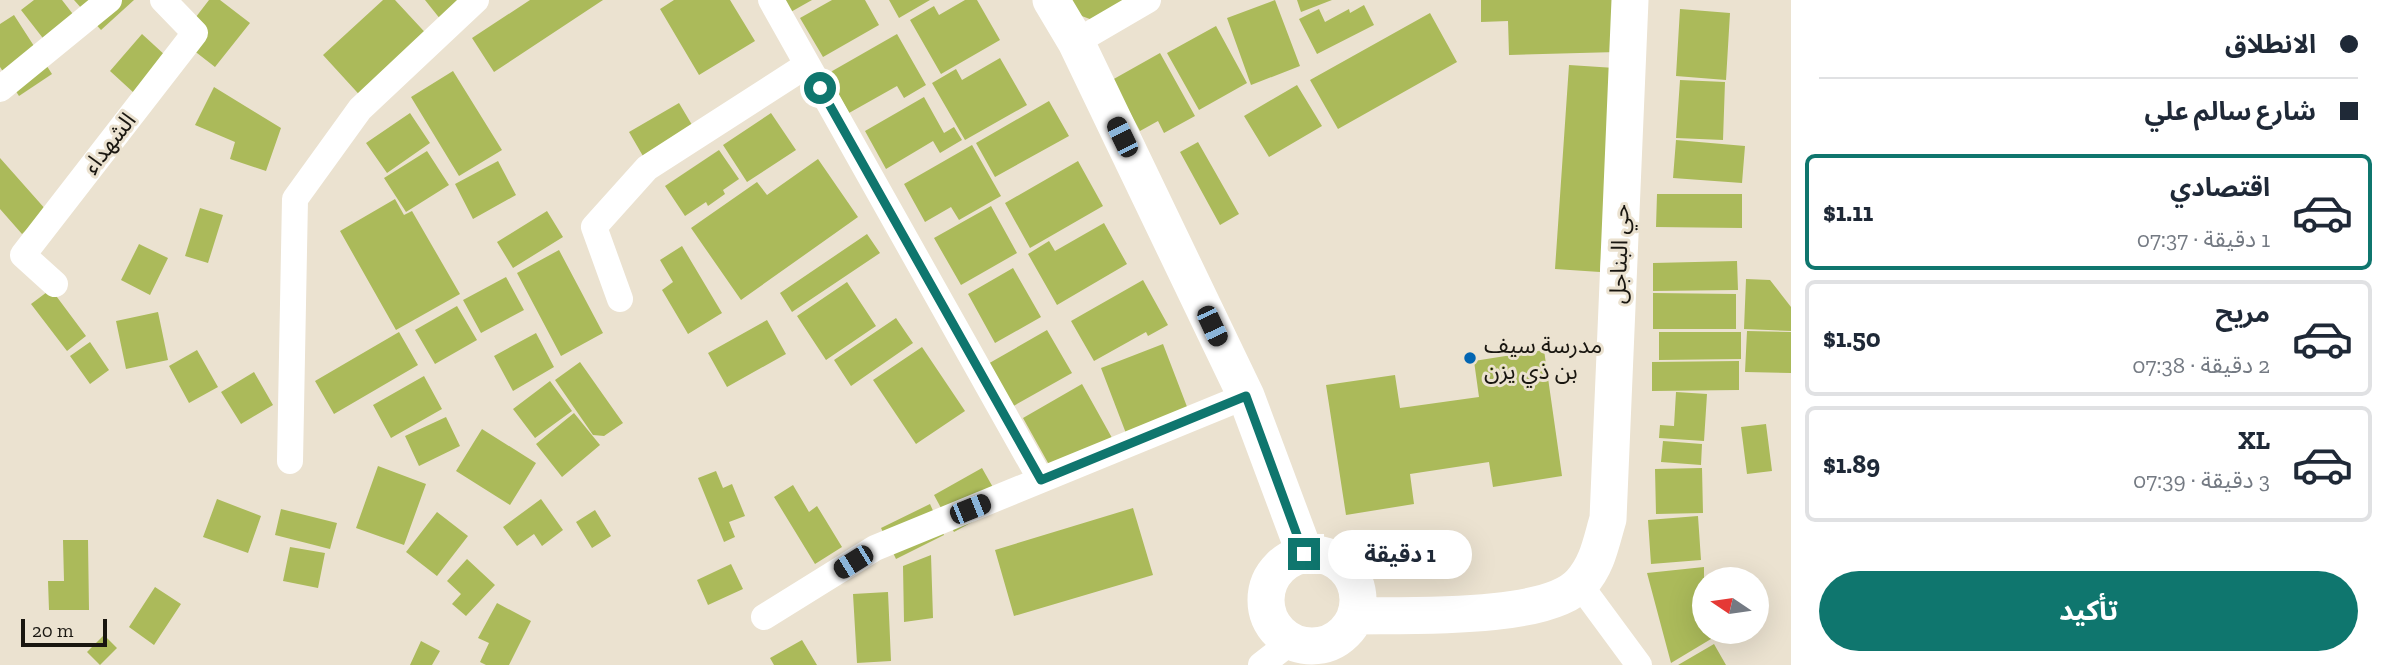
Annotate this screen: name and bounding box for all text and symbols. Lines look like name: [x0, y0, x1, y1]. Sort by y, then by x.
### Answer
text: الانطلاق: [2225, 28, 2316, 60]
route start: [804, 72, 836, 104]
text: شارع سالم علي: [2144, 95, 2316, 127]
street label: الشهداء: [76, 107, 142, 179]
car: [1104, 114, 1141, 160]
text: اقتصادي: [2170, 171, 2270, 203]
icon: car: [2291, 181, 2354, 244]
text: $1.11: [1823, 196, 1873, 228]
street label: حي البناجل: [1603, 204, 1638, 305]
text: 1 دقيقة · 07:37: [2137, 225, 2270, 253]
text: مريح: [2215, 297, 2270, 329]
car: [1194, 303, 1231, 349]
icon: car: [2291, 307, 2354, 370]
text: $1.50: [1823, 322, 1881, 354]
place label: مدرسة سيف بن ذي يزن: [1484, 331, 1602, 388]
marker: مدرسة سيف بن ذي يزن: [1462, 350, 1478, 366]
text: 2 دقيقة · 07:38: [2132, 351, 2270, 379]
text: XL: [2238, 424, 2270, 456]
icon: car: [2291, 433, 2354, 496]
text: $1.89: [1823, 448, 1880, 480]
text: 3 دقيقة · 07:39: [2133, 466, 2270, 494]
car: [947, 491, 994, 527]
callout: 1 دقيقة: [1328, 530, 1472, 578]
route end: [1288, 538, 1320, 570]
text: 1 دقيقة: [1364, 540, 1436, 568]
car: [830, 542, 877, 582]
north arrow: [1692, 567, 1769, 644]
map controls: [1692, 567, 1769, 644]
button: تأكيد: [1819, 571, 2358, 651]
scale bar: [21, 616, 107, 648]
text: 20 m: [32, 619, 73, 642]

